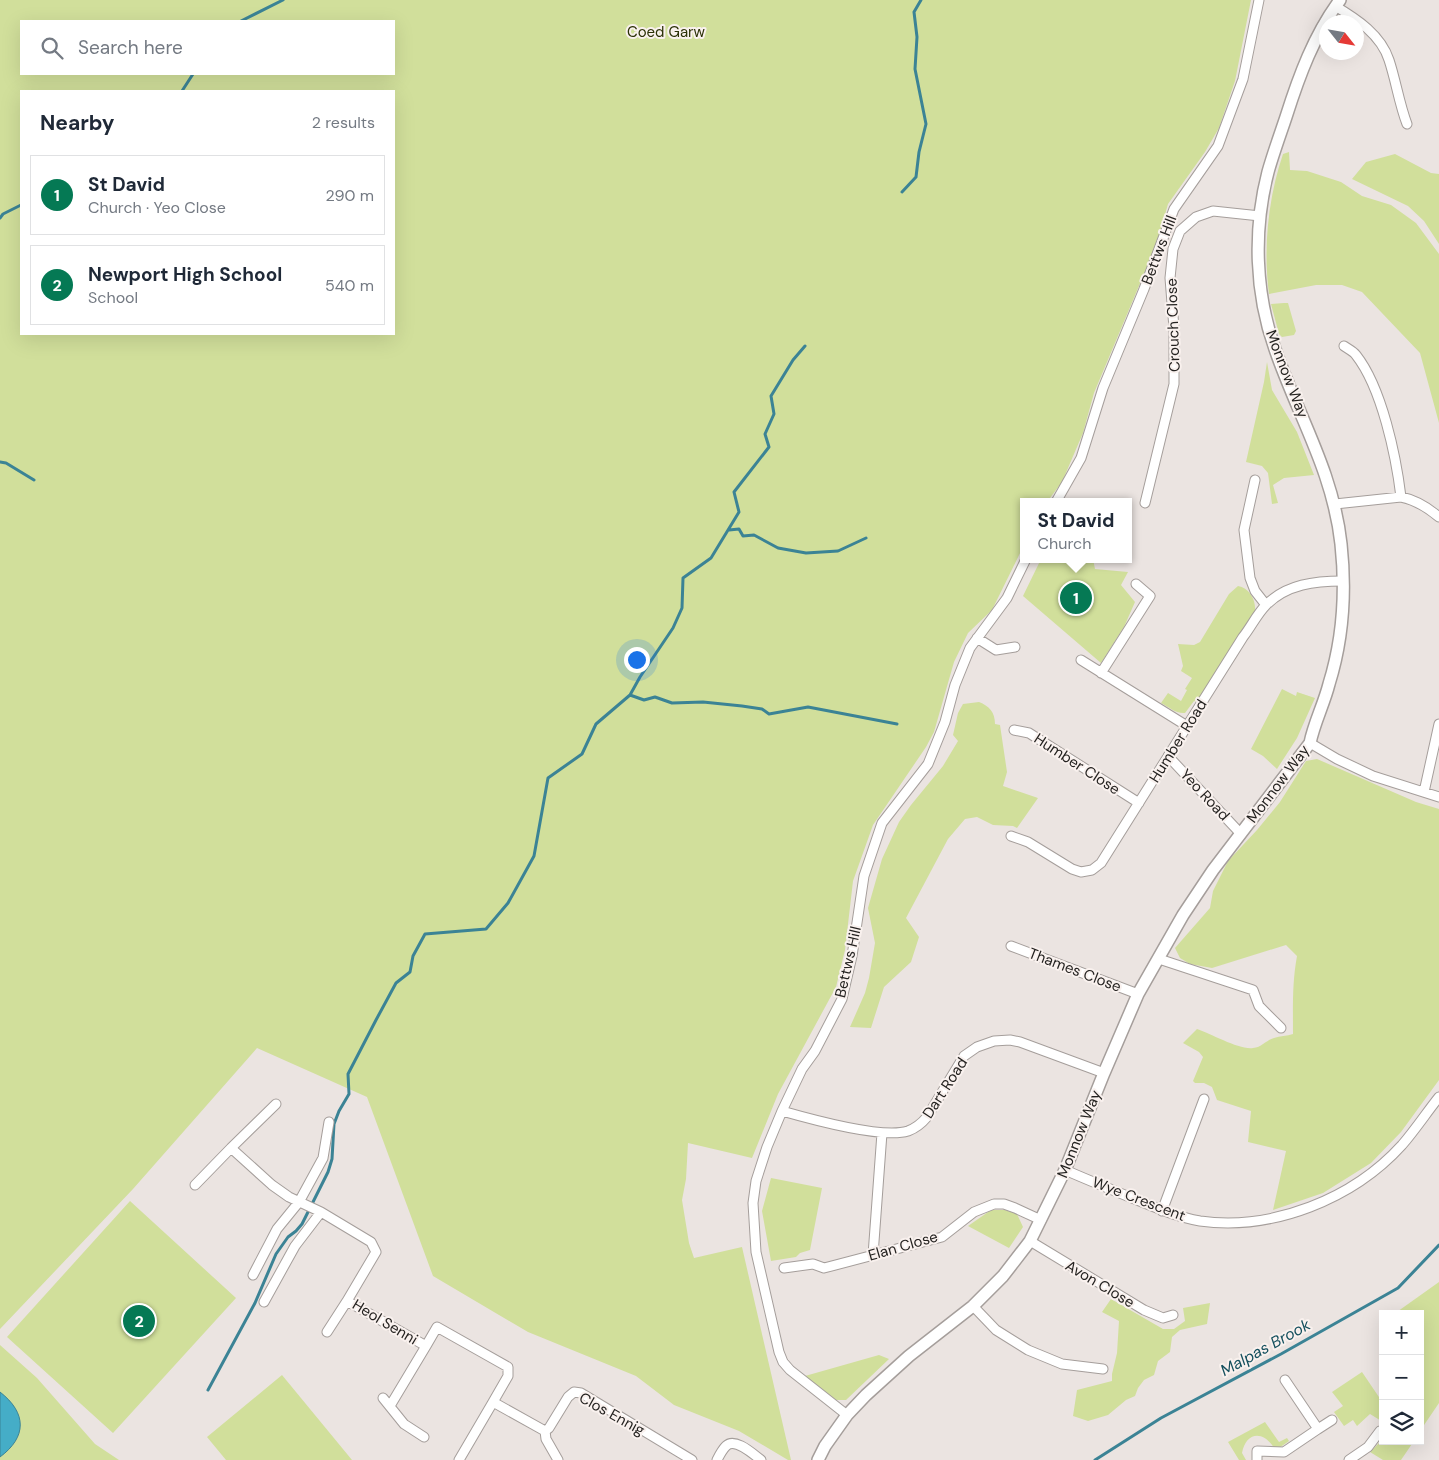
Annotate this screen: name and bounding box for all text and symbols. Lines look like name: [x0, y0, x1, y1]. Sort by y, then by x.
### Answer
north arrow: [1319, 15, 1364, 60]
search box: [20, 20, 395, 75]
park label: Coed Garw: [627, 22, 706, 42]
icon: search: [38, 34, 66, 62]
text: Search here: [78, 35, 183, 60]
text: Nearby: [40, 109, 114, 137]
text: 2 results: [312, 112, 375, 133]
text: St David: [88, 172, 165, 197]
text: 1: [54, 185, 60, 206]
text: 290 m: [325, 185, 374, 206]
text: Church · Yeo Close: [88, 197, 226, 218]
street label: Bettws Hill: [1137, 213, 1181, 287]
text: Newport High School: [88, 262, 282, 287]
text: 2: [52, 275, 62, 296]
text: 540 m: [325, 275, 374, 296]
street label: Crouch Close: [1161, 278, 1185, 372]
text: School: [88, 287, 138, 308]
street label: Monnow Way: [1261, 327, 1313, 422]
popup: [1020, 498, 1132, 563]
text: St David: [1038, 508, 1114, 533]
text: Church: [1038, 533, 1091, 554]
pin: 1: [1060, 579, 1092, 617]
your location: [624, 647, 650, 673]
street label: Humber Road: [1144, 696, 1212, 786]
street label: Humber Close: [1030, 729, 1124, 799]
street label: Monnow Way: [1242, 740, 1314, 827]
street label: Yeo Road: [1176, 765, 1234, 825]
street label: Bettws Hill: [830, 924, 866, 1000]
street label: Thames Close: [1026, 943, 1124, 997]
street label: Dart Road: [918, 1054, 972, 1122]
street label: Monnow Way: [1052, 1087, 1106, 1181]
street label: Wye Crescent: [1090, 1172, 1189, 1226]
street label: Elan Close: [866, 1227, 940, 1265]
street label: Avon Close: [1062, 1256, 1138, 1312]
street label: Heol Senni: [349, 1295, 421, 1349]
pin: 2: [123, 1302, 155, 1340]
map controls: [1379, 1310, 1424, 1445]
button: +: [1379, 1310, 1424, 1355]
water label: Malpas Brook: [1217, 1314, 1315, 1381]
button: −: [1379, 1355, 1424, 1400]
street label: Clos Ennig: [576, 1388, 648, 1440]
button: layers: [1379, 1400, 1424, 1445]

